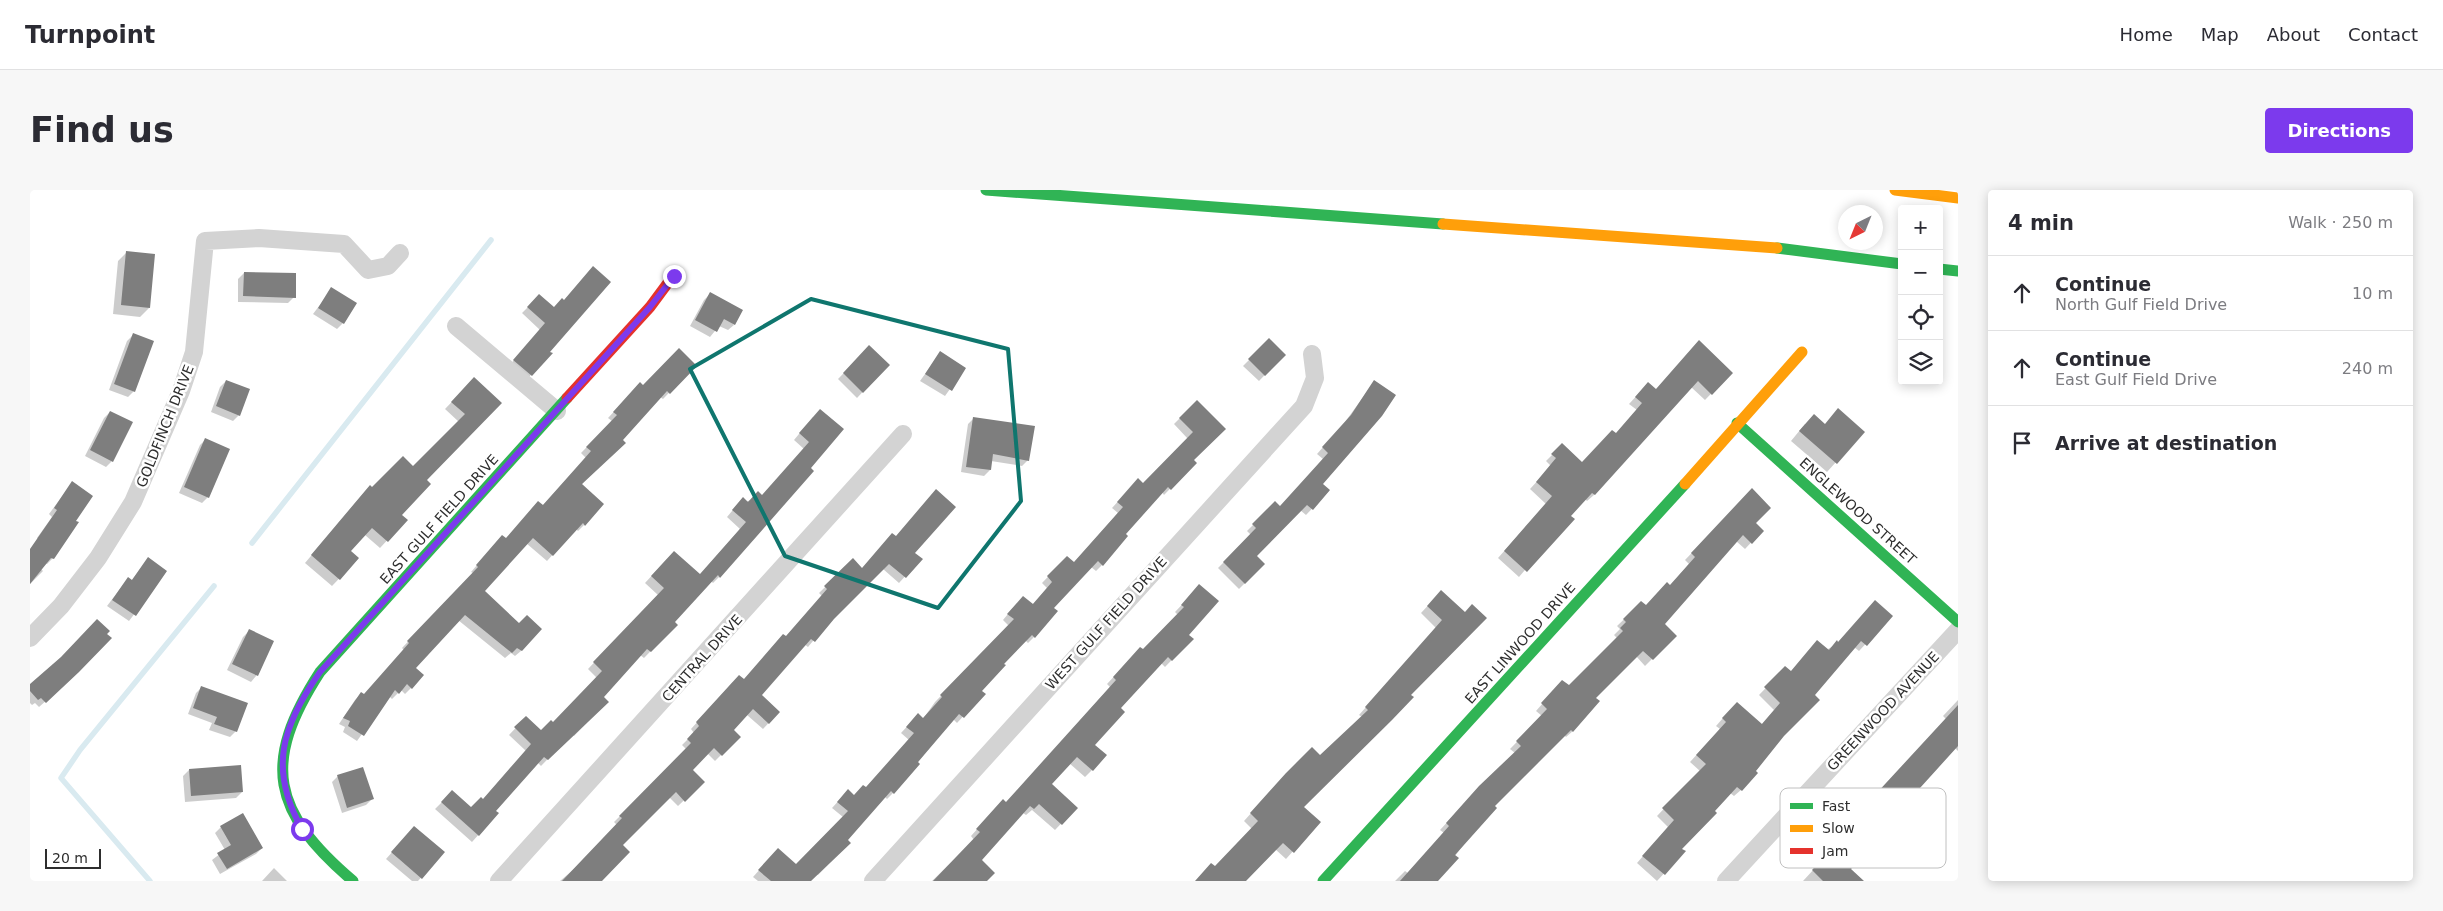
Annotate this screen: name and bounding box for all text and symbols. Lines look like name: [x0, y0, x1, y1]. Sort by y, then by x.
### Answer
text: Turnpoint: [25, 21, 155, 49]
text: Home: [2120, 24, 2173, 45]
text: Map: [2201, 24, 2239, 45]
text: About: [2267, 24, 2320, 45]
text: Contact: [2348, 24, 2418, 45]
button: Directions: [2265, 108, 2413, 153]
text: Find us: [30, 110, 174, 150]
north arrow: [1838, 205, 1883, 250]
map controls: [1898, 205, 1943, 385]
button: +: [1898, 205, 1943, 250]
text: 4 min: [2008, 211, 2074, 235]
text: Walk · 250 m: [2288, 213, 2393, 232]
button: −: [1898, 250, 1943, 295]
route end: [663, 265, 686, 288]
text: Continue: [2055, 273, 2151, 295]
icon: ahead: [2008, 279, 2036, 307]
text: 10 m: [2352, 284, 2393, 303]
button: locate: [1898, 295, 1943, 340]
text: North Gulf Field Drive: [2055, 295, 2227, 314]
button: layers: [1898, 340, 1943, 385]
text: Continue: [2055, 348, 2151, 370]
icon: ahead: [2008, 354, 2036, 382]
text: 240 m: [2342, 359, 2393, 378]
street label: GOLDFINCH DRIVE: [133, 362, 197, 490]
text: East Gulf Field Drive: [2055, 370, 2217, 389]
icon: arrive: [2008, 429, 2036, 457]
text: Arrive at destination: [2055, 432, 2277, 454]
street label: EAST GULF FIELD DRIVE: [377, 451, 501, 587]
street label: ENGLEWOOD STREET: [1796, 454, 1920, 568]
street label: WEST GULF FIELD DRIVE: [1042, 553, 1170, 693]
street label: EAST LINWOOD DRIVE: [1462, 579, 1578, 707]
street label: CENTRAL DRIVE: [659, 611, 745, 705]
street label: GREENWOOD AVENUE: [1824, 648, 1942, 774]
legend: [1780, 788, 1946, 868]
text: Fast: [1822, 798, 1851, 814]
route start: [291, 818, 314, 841]
text: Slow: [1822, 820, 1855, 836]
text: Jam: [1821, 843, 1848, 859]
scale bar: [45, 846, 101, 869]
text: 20 m: [52, 850, 88, 866]

